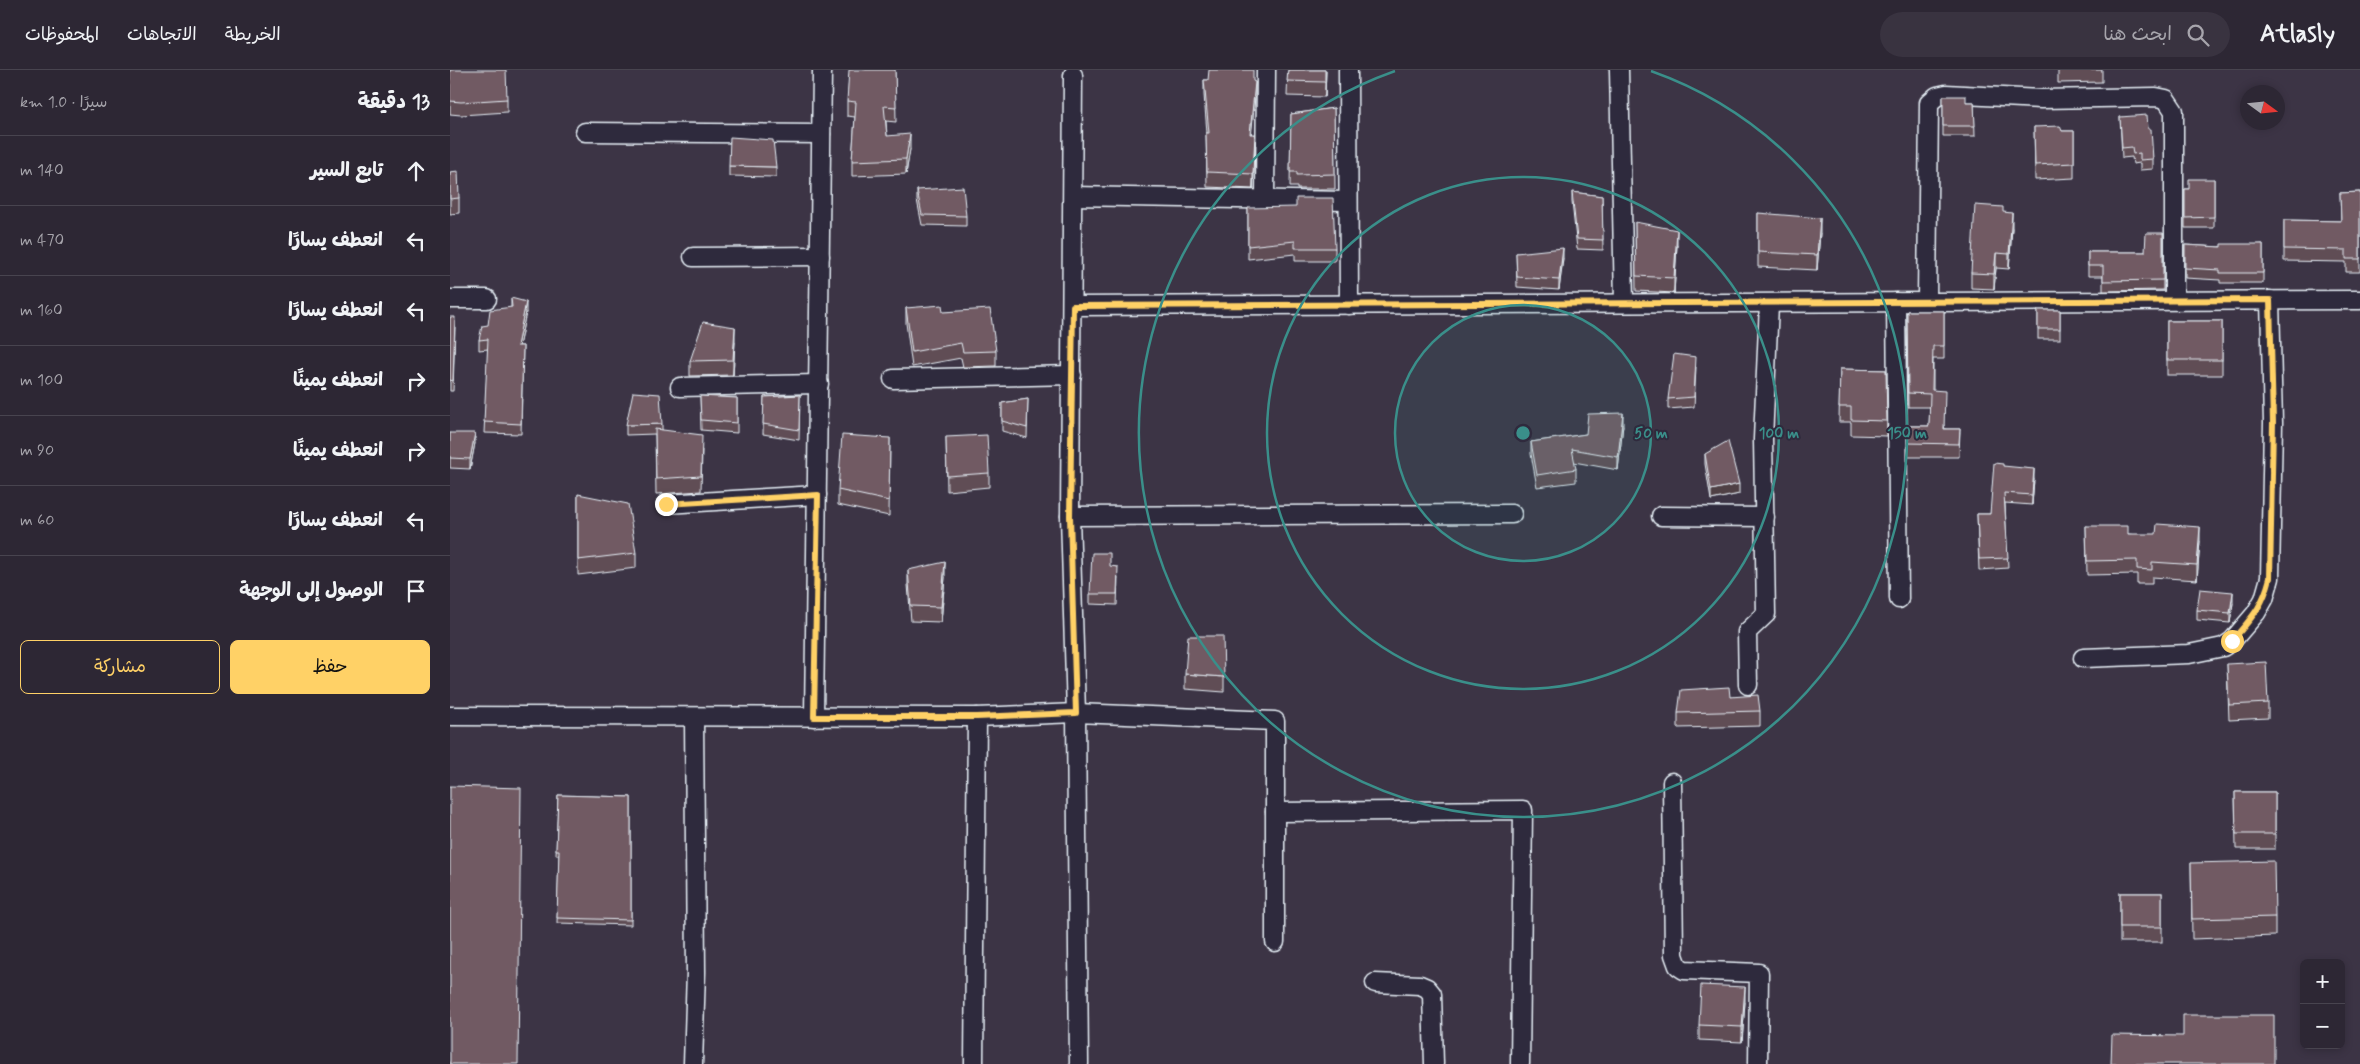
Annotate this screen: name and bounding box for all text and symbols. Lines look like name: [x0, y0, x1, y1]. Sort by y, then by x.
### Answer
search box: [1880, 12, 2230, 57]
text: Atlasly: [2260, 19, 2335, 50]
icon: search: [2184, 21, 2212, 49]
text: ابحث هنا: [2103, 22, 2172, 47]
text: المحفوظات: [25, 23, 99, 47]
text: الاتجاهات: [127, 23, 197, 47]
text: الخريطة: [225, 23, 281, 47]
north arrow: [2240, 85, 2285, 130]
text: 13 دقيقة: [358, 88, 430, 116]
text: سيرًا · 1.0 km: [20, 92, 107, 113]
icon: ahead: [402, 157, 430, 185]
text: تابع السير: [310, 158, 383, 183]
text: 140 m: [20, 160, 64, 181]
icon: left: [402, 227, 430, 255]
text: انعطف يسارًا: [288, 228, 383, 253]
text: 470 m: [20, 230, 64, 251]
icon: left: [402, 297, 430, 325]
text: انعطف يسارًا: [288, 298, 383, 323]
text: 160 m: [20, 300, 63, 321]
icon: right: [402, 367, 430, 395]
text: انعطف يمينًا: [293, 368, 383, 393]
text: 100 m: [20, 370, 63, 391]
centre of rings: [1514, 424, 1532, 442]
text: 50 m: [1634, 424, 1668, 444]
text: 100 m: [1759, 424, 1799, 444]
text: 150 m: [1887, 424, 1927, 444]
icon: right: [402, 437, 430, 465]
text: انعطف يمينًا: [293, 438, 383, 463]
text: 90 m: [20, 440, 54, 461]
route end: [655, 493, 678, 516]
icon: left: [402, 507, 430, 535]
text: انعطف يسارًا: [288, 508, 383, 533]
text: 60 m: [20, 510, 54, 531]
icon: arrive: [402, 577, 430, 605]
text: الوصول إلى الوجهة: [239, 578, 383, 603]
route start: [2221, 630, 2244, 653]
button: مشاركة: [20, 640, 220, 694]
button: حفظ: [230, 640, 430, 694]
map controls: [2300, 959, 2345, 1049]
button: +: [2300, 959, 2345, 1004]
button: −: [2300, 1004, 2345, 1049]

